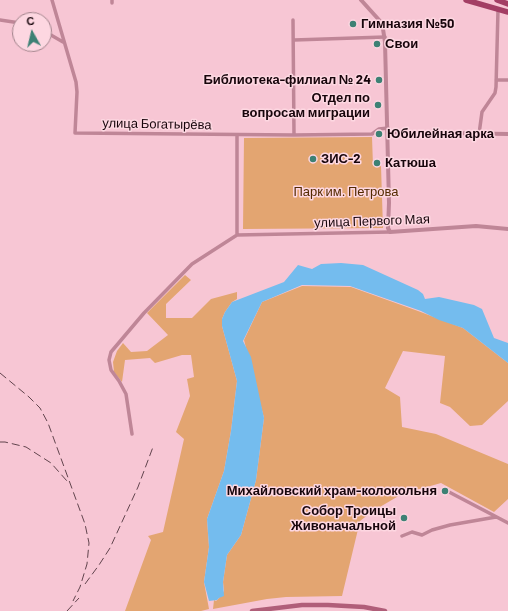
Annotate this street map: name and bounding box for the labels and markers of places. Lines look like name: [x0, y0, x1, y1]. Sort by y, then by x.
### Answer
place label: Гимназия №50: [361, 16, 454, 32]
marker: Гимназия №50: [348, 19, 358, 29]
place label: Свои: [385, 36, 418, 52]
marker: Свои: [372, 39, 382, 49]
place label: Библиотека-филиал № 24: [203, 72, 371, 88]
marker: Библиотека-филиал № 24: [374, 75, 384, 85]
place label: Отдел по вопросам миграции: [242, 90, 370, 121]
marker: Отдел по вопросам миграции: [373, 100, 383, 110]
place label: Юбилейная арка: [387, 126, 494, 142]
marker: Юбилейная арка: [374, 129, 384, 139]
place label: ЗИС-2: [321, 151, 360, 167]
marker: ЗИС-2: [308, 154, 318, 164]
place label: Катюша: [385, 155, 436, 171]
marker: Катюша: [372, 158, 382, 168]
place label: Михайловский храм-колокольня: [227, 483, 437, 499]
marker: Михайловский храм-колокольня: [440, 486, 450, 496]
place label: Собор Троицы Живоначальной: [291, 503, 396, 534]
marker: Собор Троицы Живоначальной: [399, 513, 409, 523]

